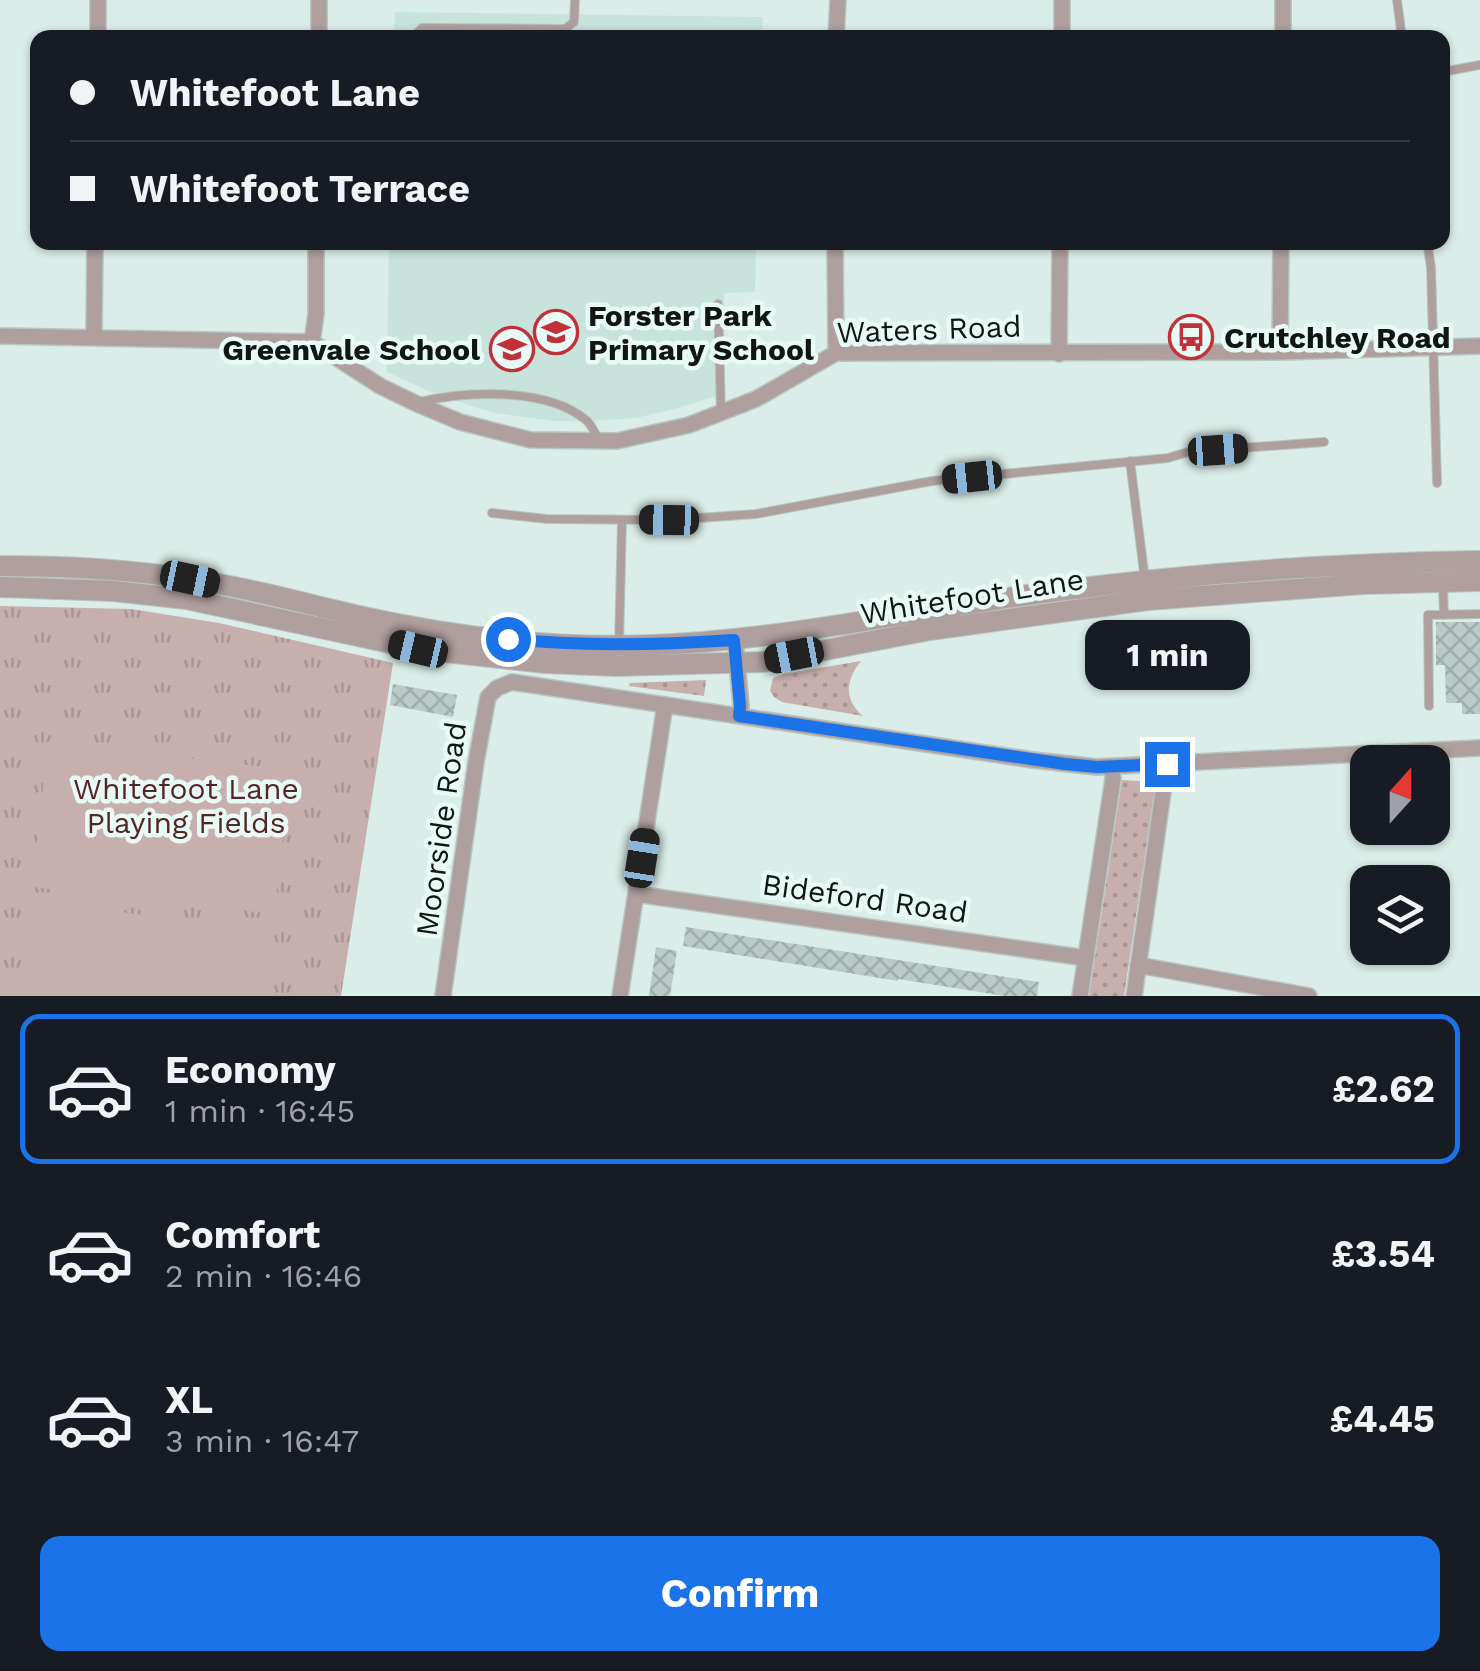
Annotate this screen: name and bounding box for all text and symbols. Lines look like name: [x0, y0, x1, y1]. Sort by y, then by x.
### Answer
text: Whitefoot Lane: [130, 71, 420, 115]
text: Whitefoot Terrace: [130, 167, 470, 211]
place label: Forster Park Primary School: [588, 298, 814, 367]
street label: Waters Road: [836, 308, 1022, 350]
school or university icon: Forster Park Primary School: [533, 309, 579, 355]
bus stop icon: Crutchley Road: [1168, 314, 1214, 360]
place label: Crutchley Road: [1224, 320, 1450, 355]
school or university icon: Greenvale School: [489, 326, 535, 372]
place label: Greenvale School: [222, 332, 480, 367]
car: [1187, 433, 1249, 467]
car: [941, 459, 1003, 495]
car: [639, 504, 699, 536]
car: [158, 558, 222, 600]
street label: Whitefoot Lane: [858, 561, 1086, 631]
route start: [486, 617, 531, 662]
callout: 1 min: [1084, 619, 1250, 689]
car: [385, 628, 451, 670]
car: [762, 635, 826, 675]
text: 1 min: [1126, 636, 1209, 674]
street label: Moorside Road: [409, 719, 473, 939]
route end: [1145, 742, 1190, 787]
north arrow: [1350, 745, 1450, 845]
map controls: [1350, 745, 1450, 965]
park label: Whitefoot Lane Playing Fields: [73, 771, 299, 840]
car: [622, 826, 662, 890]
button: layers: [1350, 865, 1450, 965]
street label: Bideford Road: [760, 866, 970, 930]
icon: car: [45, 1044, 135, 1134]
text: Economy: [165, 1048, 336, 1092]
text: £2.62: [1332, 1067, 1435, 1111]
text: 1 min · 16:45: [165, 1092, 355, 1130]
icon: car: [45, 1209, 135, 1299]
text: Comfort: [165, 1213, 320, 1257]
text: £3.54: [1331, 1232, 1435, 1276]
text: 2 min · 16:46: [165, 1257, 362, 1295]
icon: car: [45, 1374, 135, 1464]
text: XL: [165, 1378, 213, 1422]
text: £4.45: [1329, 1397, 1435, 1441]
text: 3 min · 16:47: [165, 1422, 359, 1460]
button: Confirm: [40, 1536, 1440, 1651]

